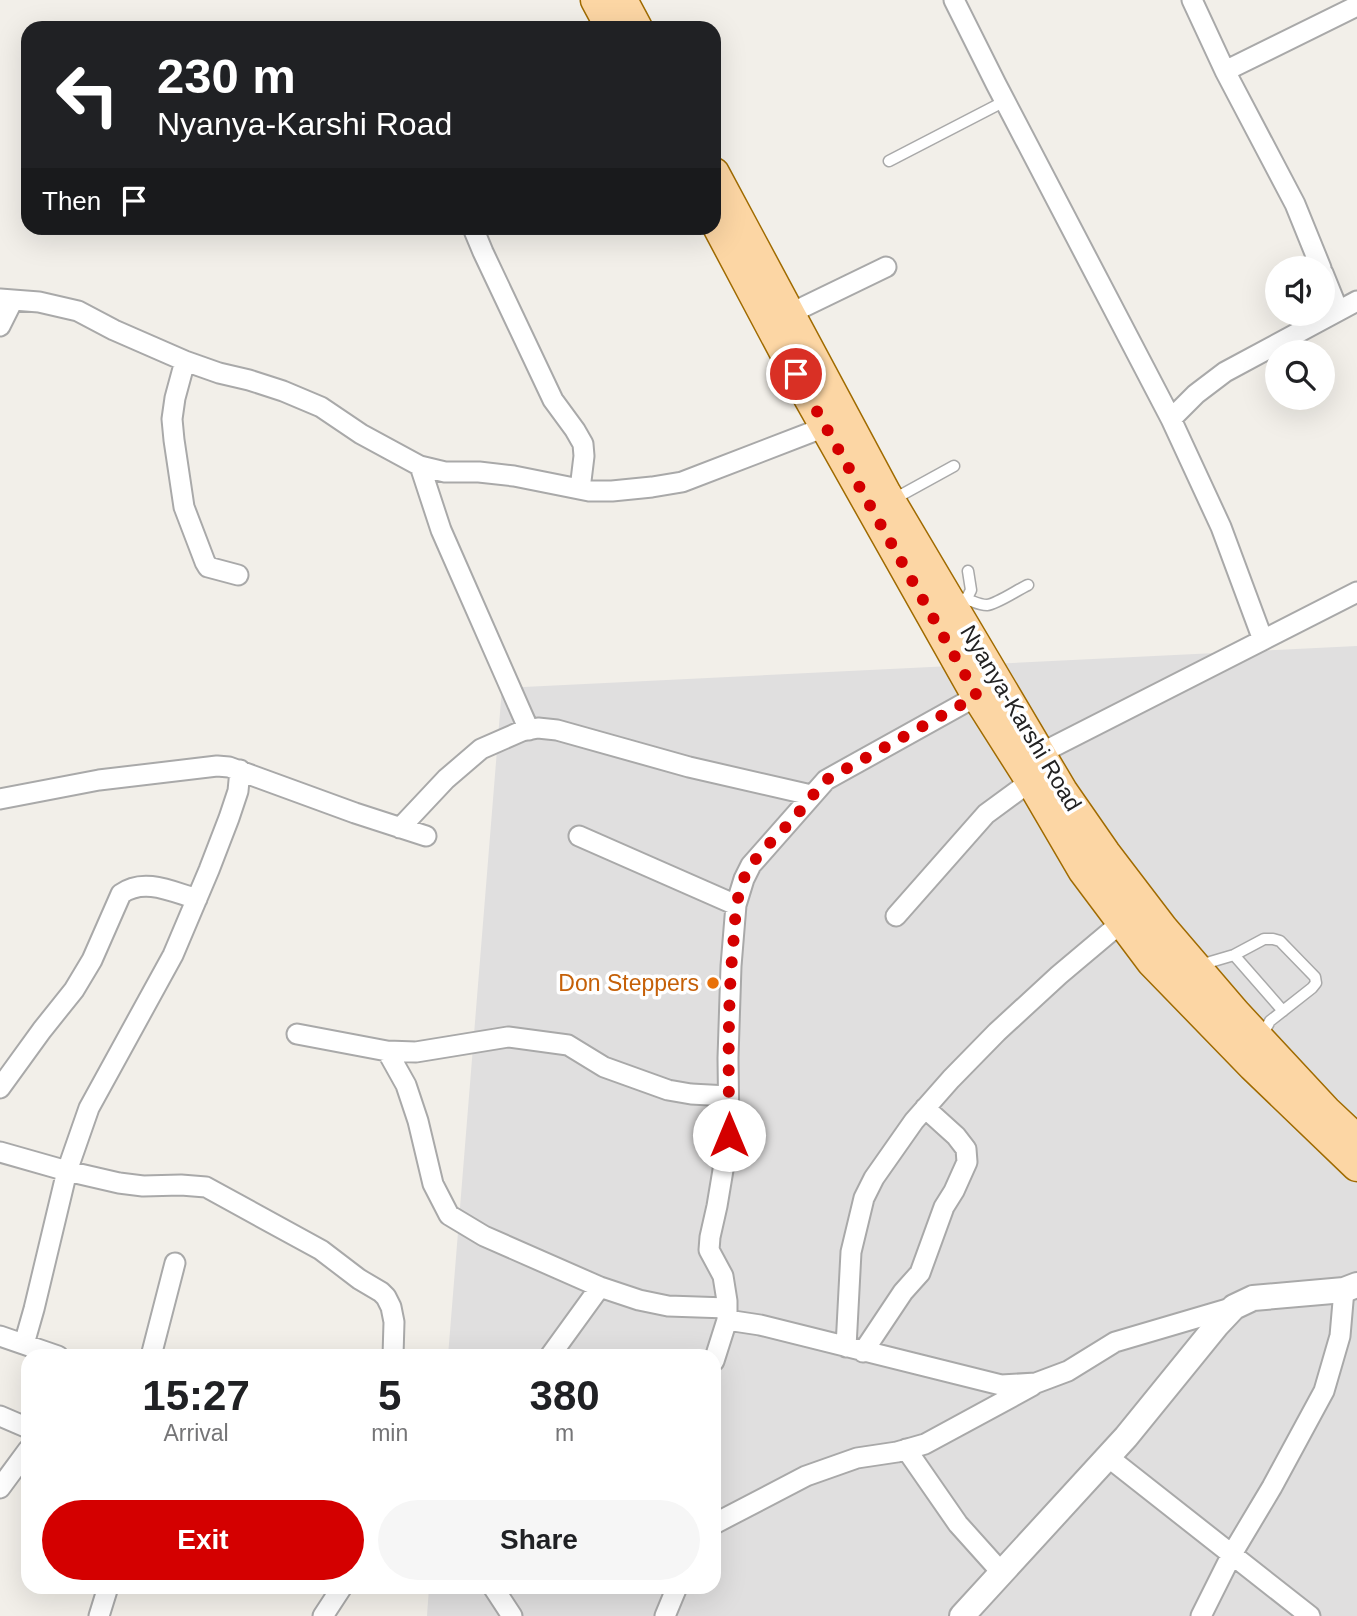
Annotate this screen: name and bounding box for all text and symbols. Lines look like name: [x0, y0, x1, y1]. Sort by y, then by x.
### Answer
icon: left: [42, 49, 133, 140]
text: 230 m: [157, 49, 296, 103]
text: Nyanya-Karshi Road: [157, 106, 452, 142]
icon: arrive: [115, 182, 153, 220]
text: Then: [42, 186, 101, 216]
map controls: [1265, 256, 1335, 410]
button: sound: [1265, 256, 1335, 326]
button: search: [1265, 340, 1335, 410]
pin: [766, 344, 826, 404]
icon: arrive: [777, 355, 815, 393]
street label: Nyanya-Karshi Road: [955, 620, 1087, 816]
place label: Don Steppers: [558, 970, 699, 996]
marker: Don Steppers: [705, 975, 721, 991]
position arrow: [692, 1098, 766, 1172]
text: 15:27: [142, 1372, 250, 1419]
text: 5: [378, 1372, 401, 1419]
text: 380: [530, 1372, 600, 1419]
text: Arrival: [163, 1420, 229, 1446]
text: min: [371, 1420, 408, 1446]
text: m: [555, 1420, 574, 1446]
button: Exit: [42, 1500, 364, 1580]
button: Share: [378, 1500, 700, 1580]

